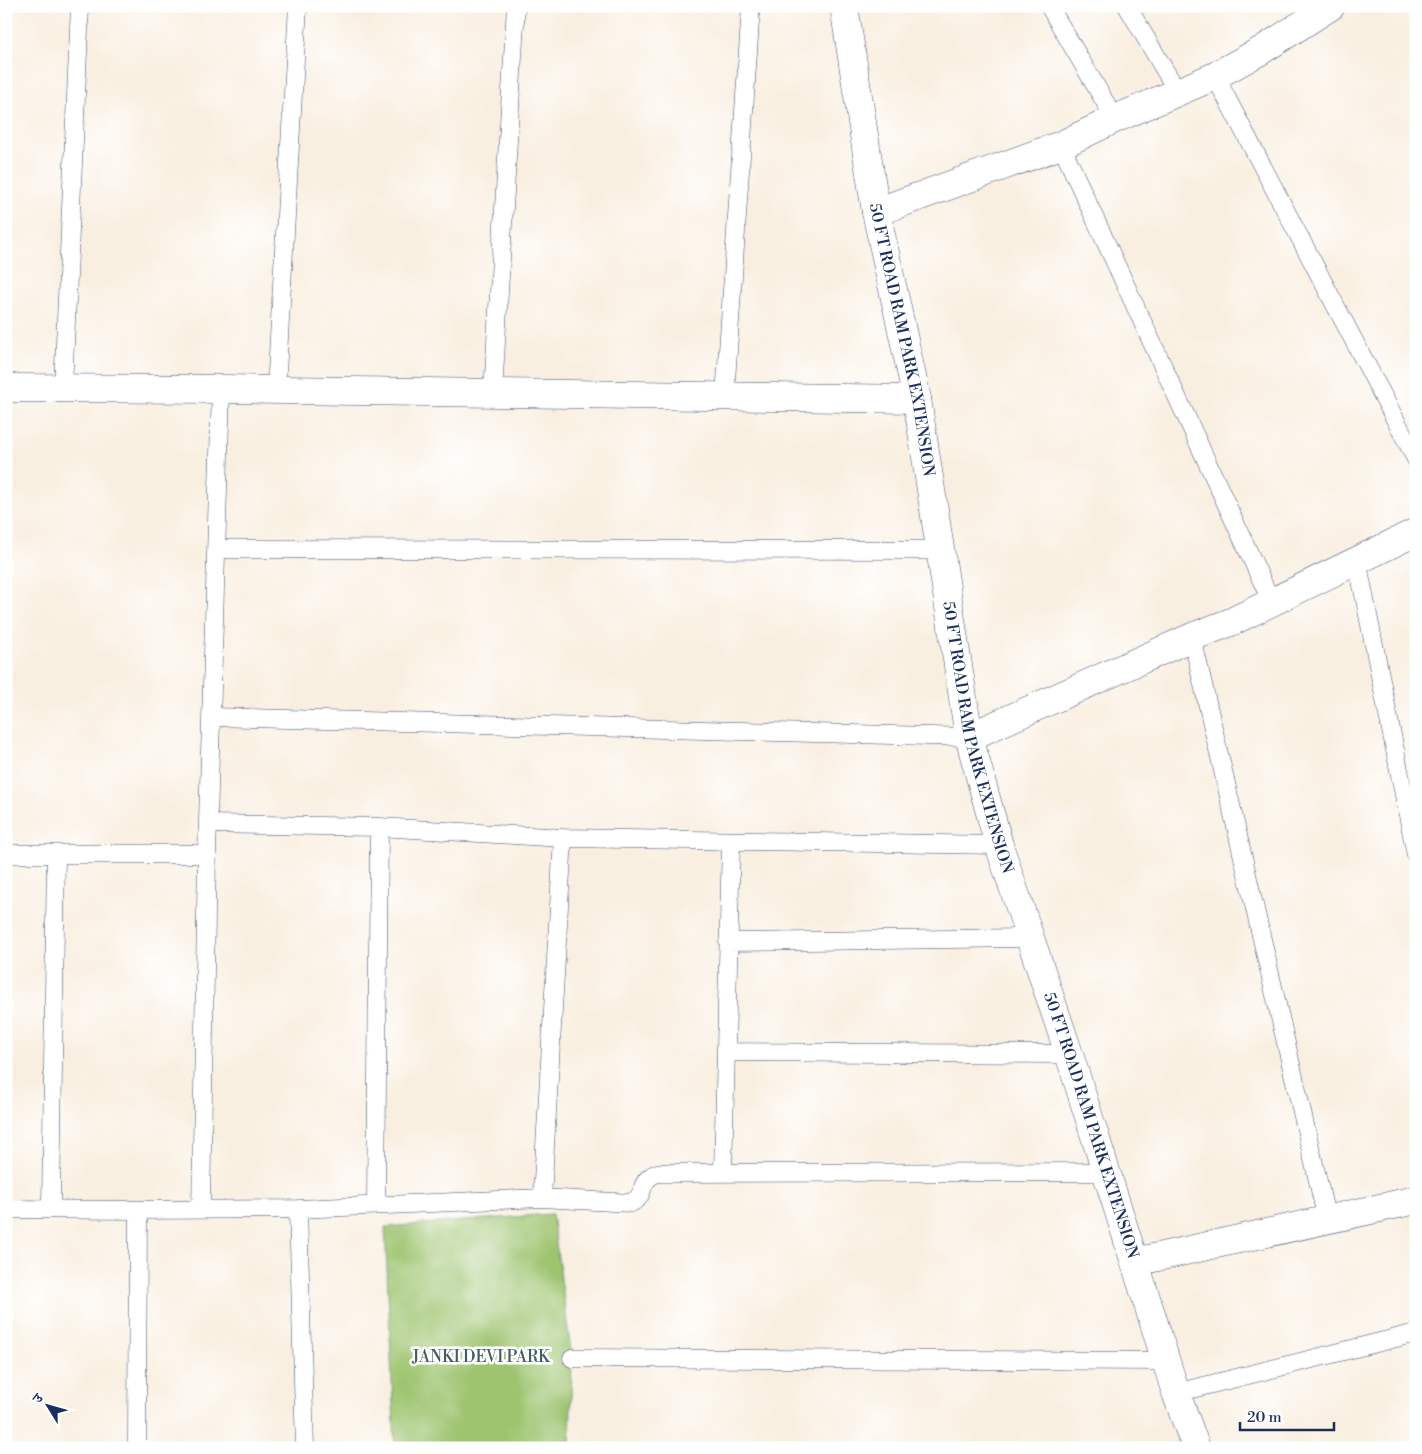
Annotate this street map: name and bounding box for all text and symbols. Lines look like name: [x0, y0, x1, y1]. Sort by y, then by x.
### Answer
street label: 50 FT ROAD RAM PARK EXTENSION: [865, 202, 939, 478]
street label: 50 FT ROAD RAM PARK EXTENSION: [938, 600, 1018, 876]
street label: 50 FT ROAD RAM PARK EXTENSION: [1039, 990, 1143, 1261]
park label: JANKI DEVI PARK: [411, 1347, 551, 1367]
north arrow: [22, 1382, 72, 1432]
text: उ: [28, 1390, 48, 1408]
scale bar: [1240, 1399, 1333, 1431]
text: 20 m: [1247, 1408, 1282, 1427]

